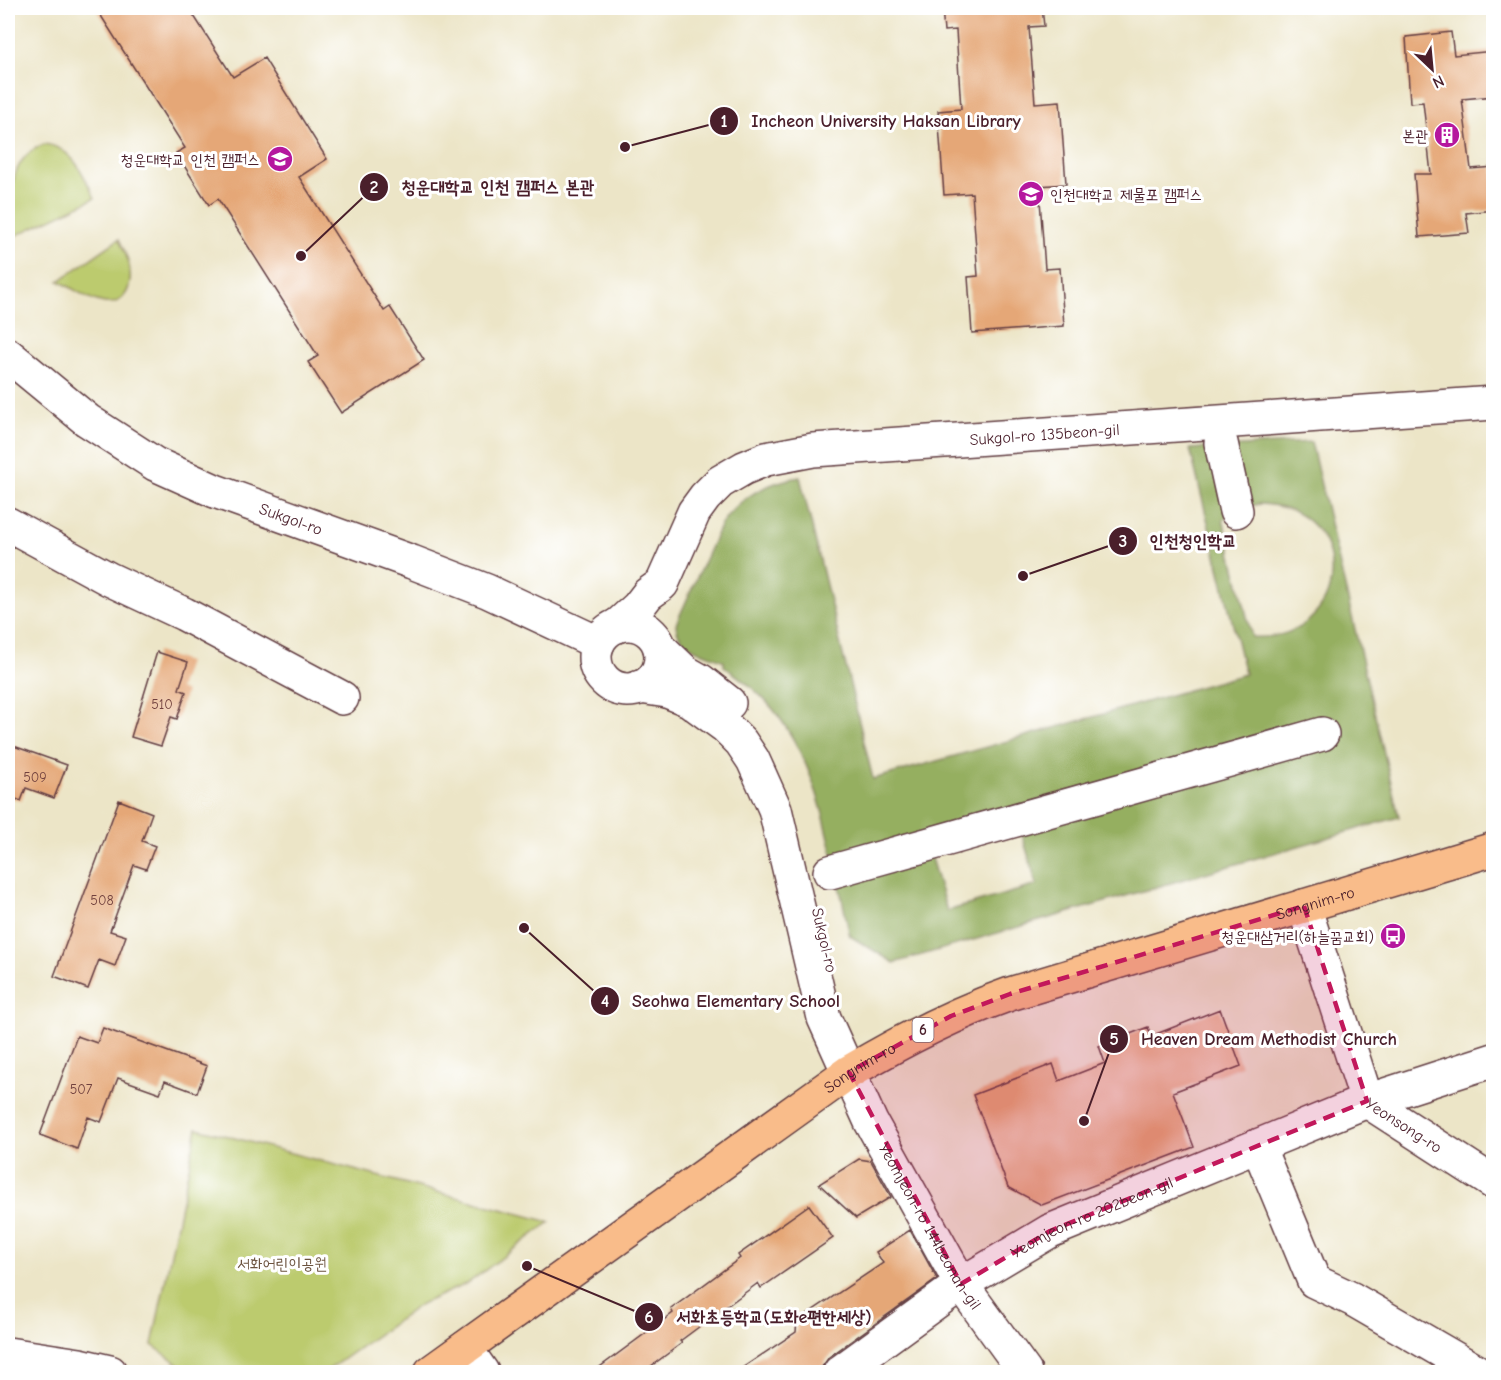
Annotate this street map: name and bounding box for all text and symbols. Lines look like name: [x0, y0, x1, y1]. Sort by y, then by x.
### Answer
north arrow: [1402, 39, 1462, 99]
text: N: [1430, 71, 1447, 92]
callout: Incheon University Haksan Library: [709, 103, 1033, 139]
text: 1: [720, 111, 728, 132]
text: Incheon University Haksan Library: [751, 111, 1022, 132]
building icon: 본관: [1432, 120, 1462, 150]
place label: 본관: [1402, 127, 1428, 145]
school or university icon: 청운대학교 인천 캠퍼스: [265, 144, 295, 174]
place label: 청운대학교 인천 캠퍼스: [121, 151, 260, 169]
callout: 청운대학교 인천 캠퍼스 본관: [359, 169, 606, 205]
text: 2: [370, 177, 379, 198]
text: 청운대학교 인천 캠퍼스 본관: [401, 177, 595, 198]
school or university icon: 인천대학교 제물포 캠퍼스: [1016, 179, 1046, 209]
place label: 인천대학교 제물포 캠퍼스: [1050, 186, 1202, 204]
street label: Sukgol-ro 135beon-gil: [969, 421, 1120, 449]
street label: Sukgol-ro: [257, 500, 325, 539]
callout: 인천청인학교: [1108, 523, 1249, 559]
text: 3: [1119, 531, 1127, 552]
text: 인천청인학교: [1150, 531, 1236, 552]
house number: 510: [151, 696, 173, 713]
house number: 509: [23, 769, 47, 786]
street label: Songnim-ro: [1274, 883, 1357, 924]
house number: 508: [90, 892, 114, 909]
street label: Sukgol-ro: [808, 906, 840, 974]
bus stop icon: 청운대삼거리(하늘꿈교회): [1378, 921, 1408, 951]
place label: 청운대삼거리(하늘꿈교회): [1221, 928, 1374, 946]
callout: Seohwa Elementary School: [590, 983, 852, 1019]
text: 4: [601, 991, 609, 1012]
text: Seohwa Elementary School: [632, 991, 840, 1012]
road number: 6: [912, 1018, 934, 1042]
callout: Heaven Dream Methodist Church: [1099, 1021, 1409, 1057]
text: 5: [1109, 1029, 1119, 1050]
text: Heaven Dream Methodist Church: [1141, 1029, 1397, 1050]
street label: Songnim-ro: [821, 1039, 899, 1097]
house number: 507: [70, 1081, 93, 1098]
street label: Yeonsong-ro: [1362, 1095, 1445, 1157]
street label: Yeomjeon-ro 144beonan-gil: [875, 1140, 984, 1313]
street label: Yeomjeon-ro 202beon-gil: [1008, 1174, 1176, 1262]
park label: 서화어린이공원: [237, 1255, 327, 1273]
callout: 서화초등학교(도화e편한세상): [634, 1299, 884, 1335]
text: 6: [644, 1307, 654, 1328]
text: 서화초등학교(도화e편한세상): [676, 1307, 872, 1328]

